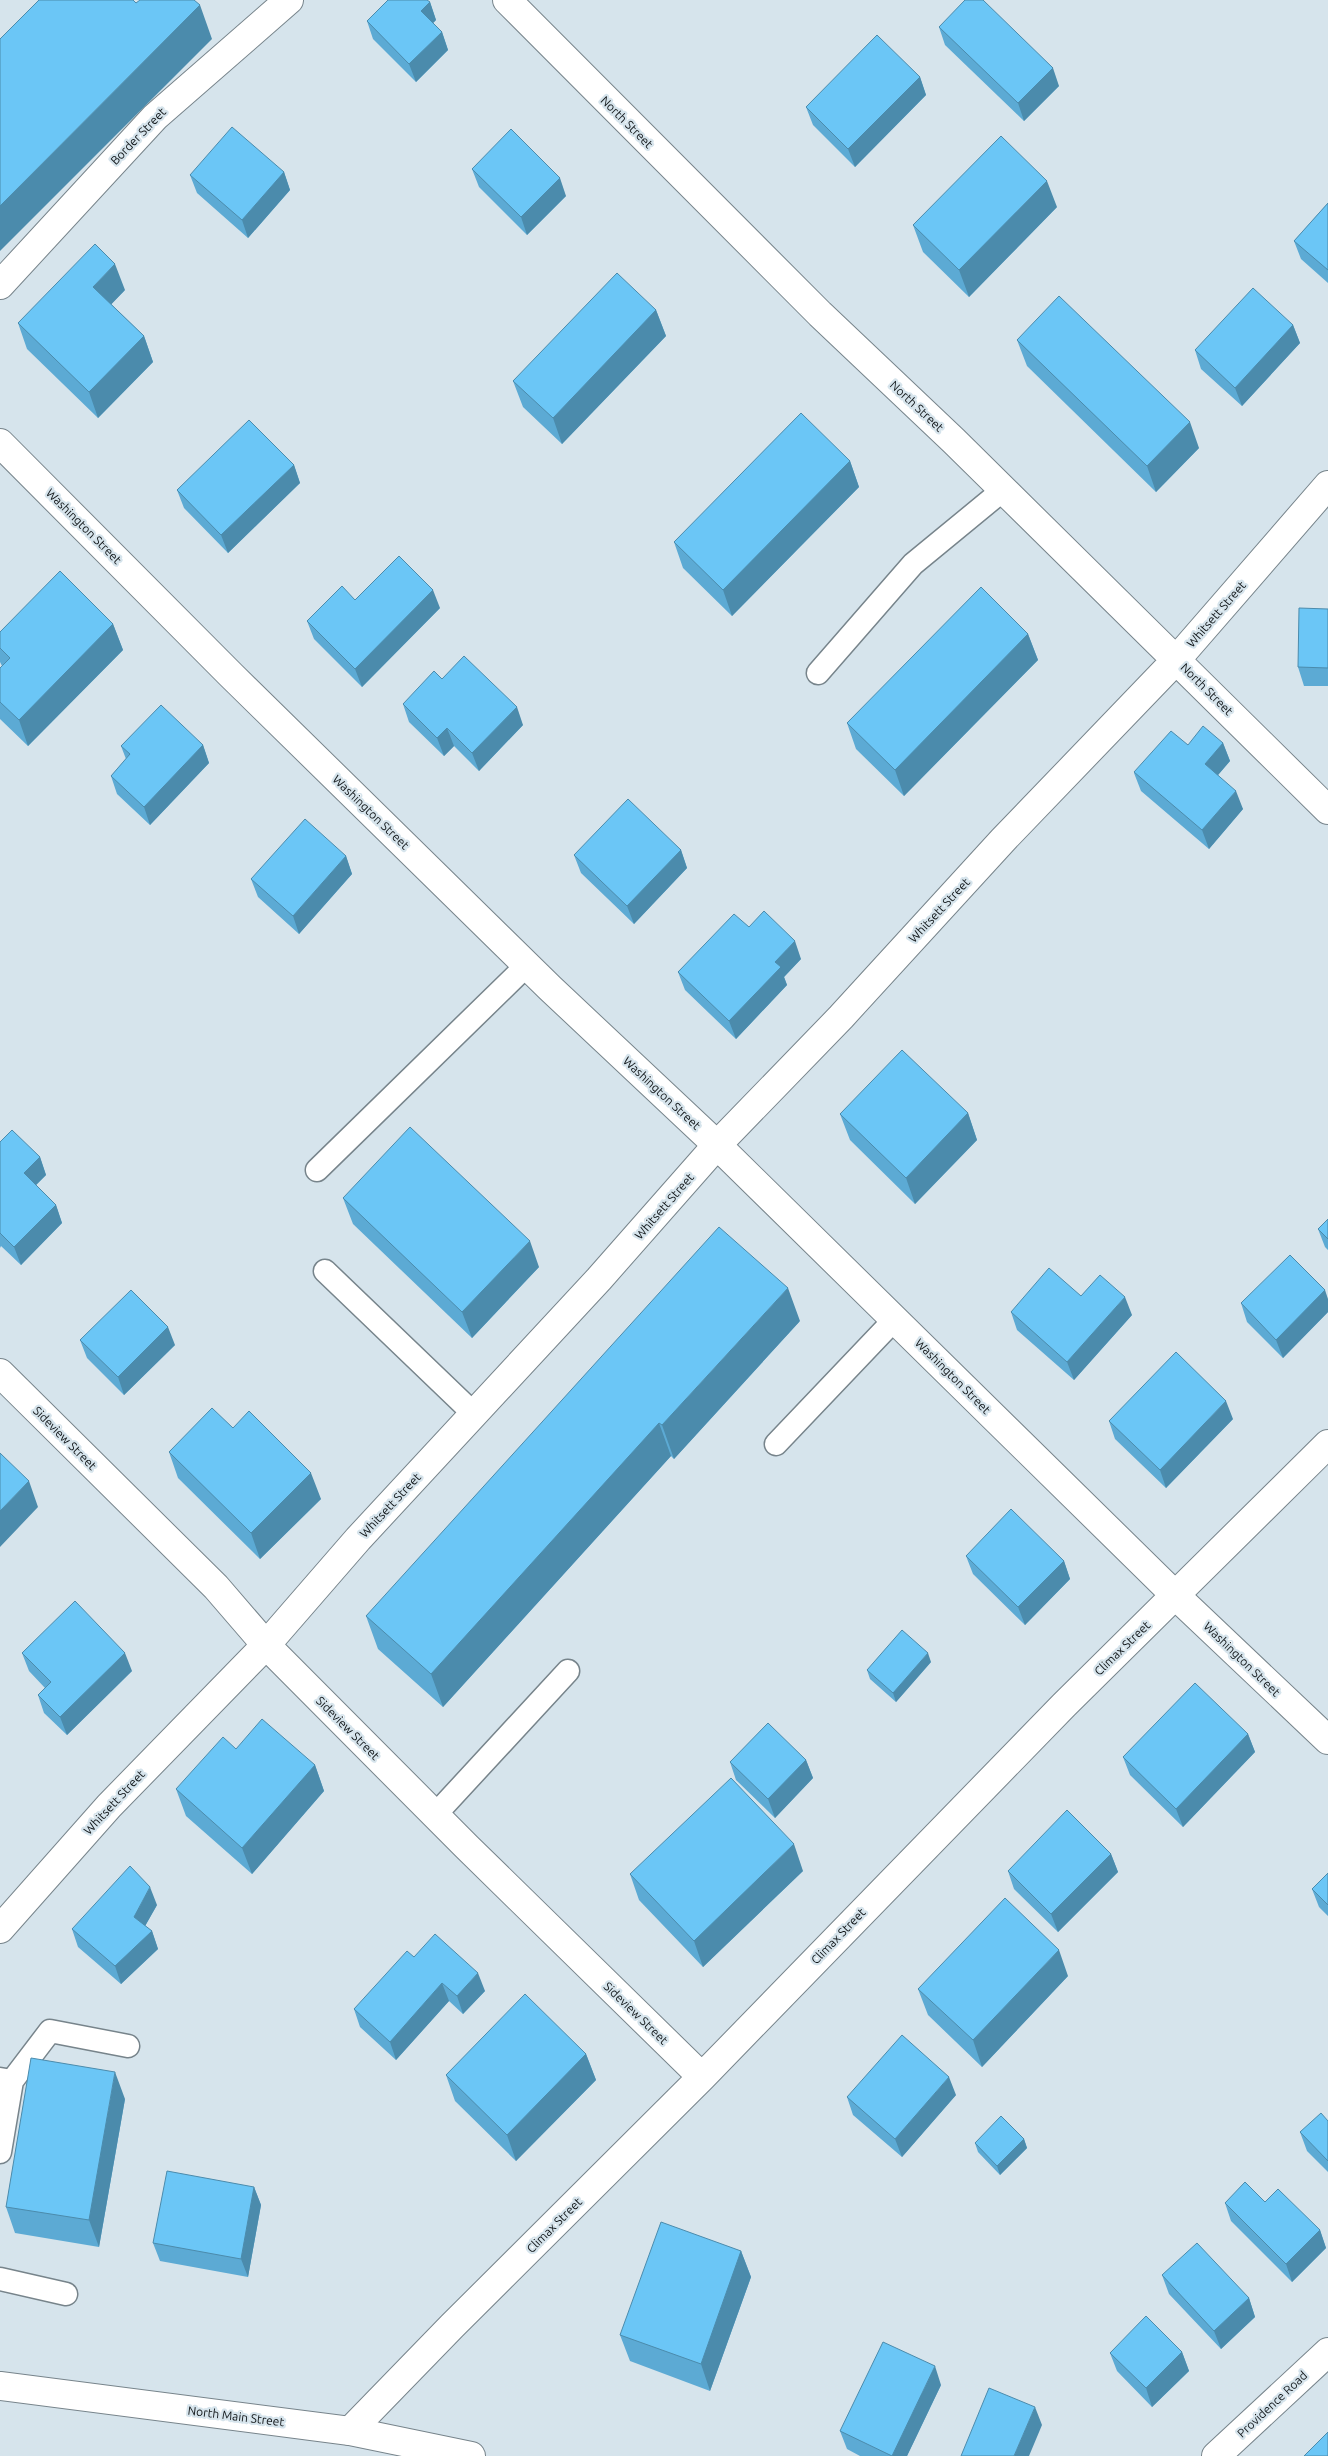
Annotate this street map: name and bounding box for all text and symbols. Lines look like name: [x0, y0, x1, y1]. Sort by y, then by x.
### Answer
street label: North Street: [598, 93, 656, 151]
street label: Border Street: [108, 105, 168, 167]
street label: North Street: [888, 378, 946, 434]
street label: Washington Street: [44, 486, 124, 566]
street label: Whitsett Street: [1184, 578, 1248, 650]
street label: North Street: [1178, 660, 1236, 718]
street label: Washington Street: [330, 772, 412, 852]
street label: Whitsett Street: [906, 875, 972, 945]
street label: Washington Street: [621, 1054, 703, 1132]
street label: Whitsett Street: [632, 1170, 696, 1242]
street label: Washington Street: [913, 1336, 993, 1416]
street label: Sideview Street: [31, 1404, 99, 1472]
street label: Whitsett Street: [357, 1470, 423, 1540]
street label: Climax Street: [1091, 1618, 1153, 1678]
street label: Washington Street: [1201, 1619, 1283, 1699]
street label: Sideview Street: [314, 1694, 382, 1762]
street label: Whitsett Street: [81, 1767, 147, 1837]
street label: Climax Street: [808, 1905, 868, 1967]
street label: Sideview Street: [601, 1979, 671, 2047]
street label: Climax Street: [524, 2195, 584, 2255]
street label: Providence Road: [1234, 2368, 1310, 2440]
street label: North Main Street: [187, 2404, 285, 2428]

